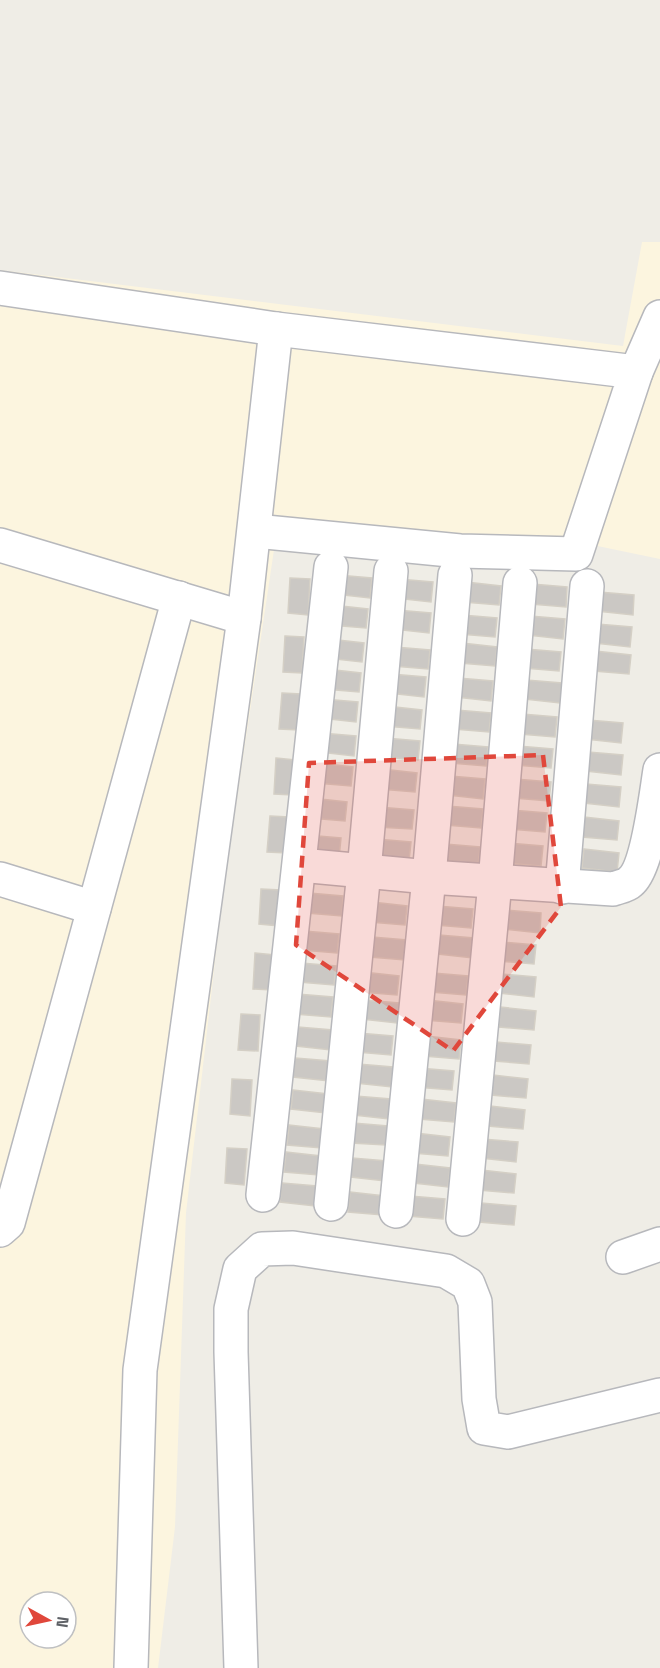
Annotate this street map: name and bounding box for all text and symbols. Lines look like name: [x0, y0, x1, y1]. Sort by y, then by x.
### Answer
north arrow: [18, 1590, 78, 1650]
text: N: [51, 1615, 74, 1629]

